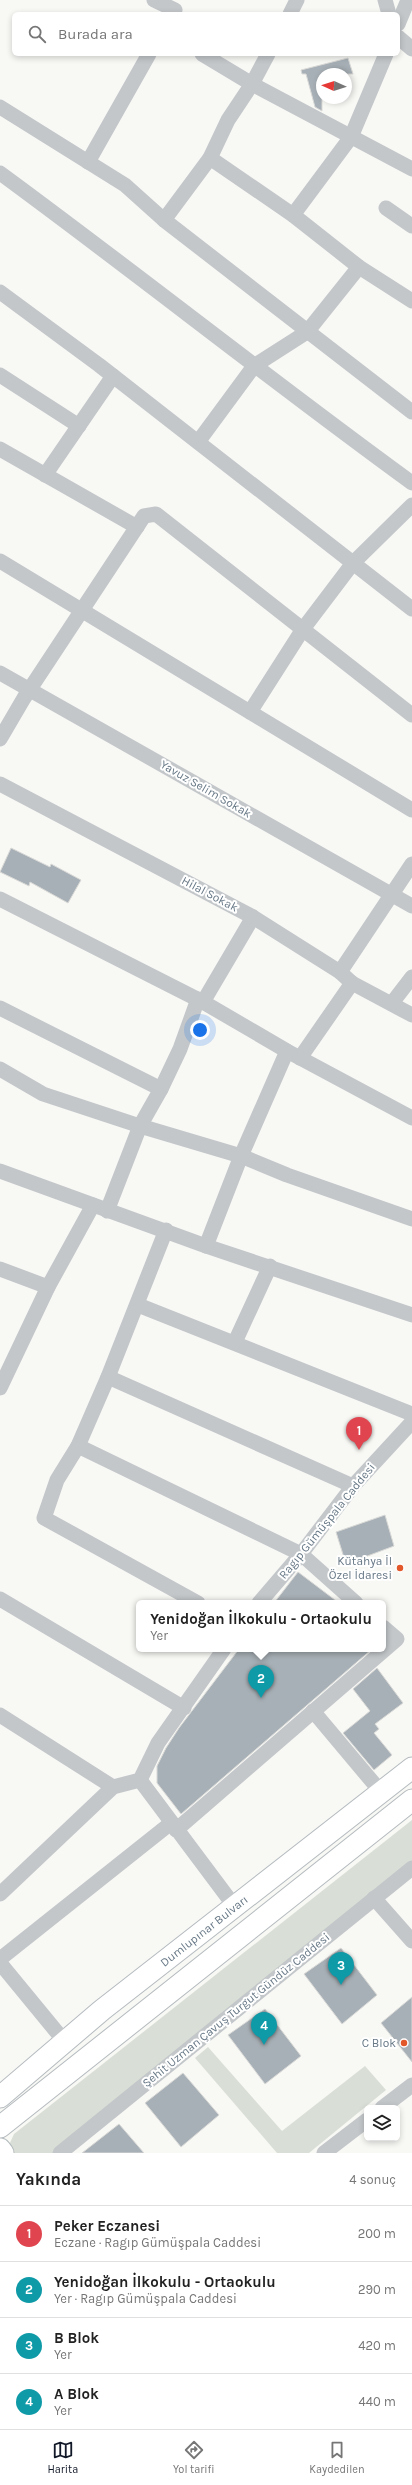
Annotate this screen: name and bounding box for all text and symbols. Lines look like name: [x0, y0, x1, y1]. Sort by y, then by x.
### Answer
search box: [12, 12, 400, 56]
icon: search: [26, 23, 48, 45]
text: Burada ara: [58, 25, 133, 43]
north arrow: [316, 68, 352, 104]
street label: Yavuz Selim Sokak: [158, 757, 254, 821]
street label: Hilal Sokak: [179, 873, 241, 915]
your location: [190, 1020, 210, 1040]
pin: 1: [346, 1417, 372, 1450]
street label: Ragıp Gümüşpala Caddesi: [276, 1460, 378, 1582]
place label: Kütahya İl Özel İdaresi: [329, 1554, 392, 1582]
marker: Kütahya İl Özel İdaresi: [395, 1563, 405, 1573]
popup: [136, 1600, 386, 1652]
text: Yenidoğan İlkokulu - Ortaokulu: [150, 1610, 372, 1628]
text: Yer: [150, 1628, 168, 1643]
pin: 2: [248, 1665, 274, 1698]
street label: Dumlupınar Bulvarı: [157, 1892, 251, 1970]
street label: Şehit Uzman Çavuş Turgut Gündüz Caddesi: [140, 1930, 332, 2090]
pin: 3: [328, 1952, 354, 1985]
pin: 4: [251, 2012, 277, 2045]
place label: C Blok: [362, 2036, 396, 2050]
marker: C Blok: [399, 2038, 409, 2048]
map controls: [364, 2105, 400, 2141]
button: layers: [364, 2105, 400, 2141]
text: Yakında: [16, 2169, 81, 2189]
text: 4 sonuç: [349, 2172, 396, 2187]
text: Peker Eczanesi: [54, 2217, 160, 2235]
text: 1: [27, 2226, 31, 2241]
text: 200 m: [358, 2226, 396, 2241]
text: Eczane · Ragıp Gümüşpala Caddesi: [54, 2235, 261, 2250]
text: Yenidoğan İlkokulu - Ortaokulu: [54, 2273, 276, 2291]
text: 2: [25, 2282, 33, 2297]
text: 290 m: [358, 2282, 396, 2297]
text: Yer · Ragıp Gümüşpala Caddesi: [54, 2291, 237, 2306]
text: B Blok: [54, 2329, 99, 2347]
text: 3: [25, 2338, 33, 2353]
text: 420 m: [358, 2338, 396, 2353]
text: Yer: [54, 2347, 72, 2362]
text: A Blok: [54, 2385, 99, 2403]
text: 4: [25, 2394, 33, 2409]
text: 440 m: [359, 2394, 396, 2409]
text: Yer: [54, 2403, 72, 2418]
tab: Harita: [47, 2439, 78, 2476]
tab: Yol tarifi: [173, 2439, 215, 2476]
tab: Kaydedilen: [309, 2439, 365, 2476]

